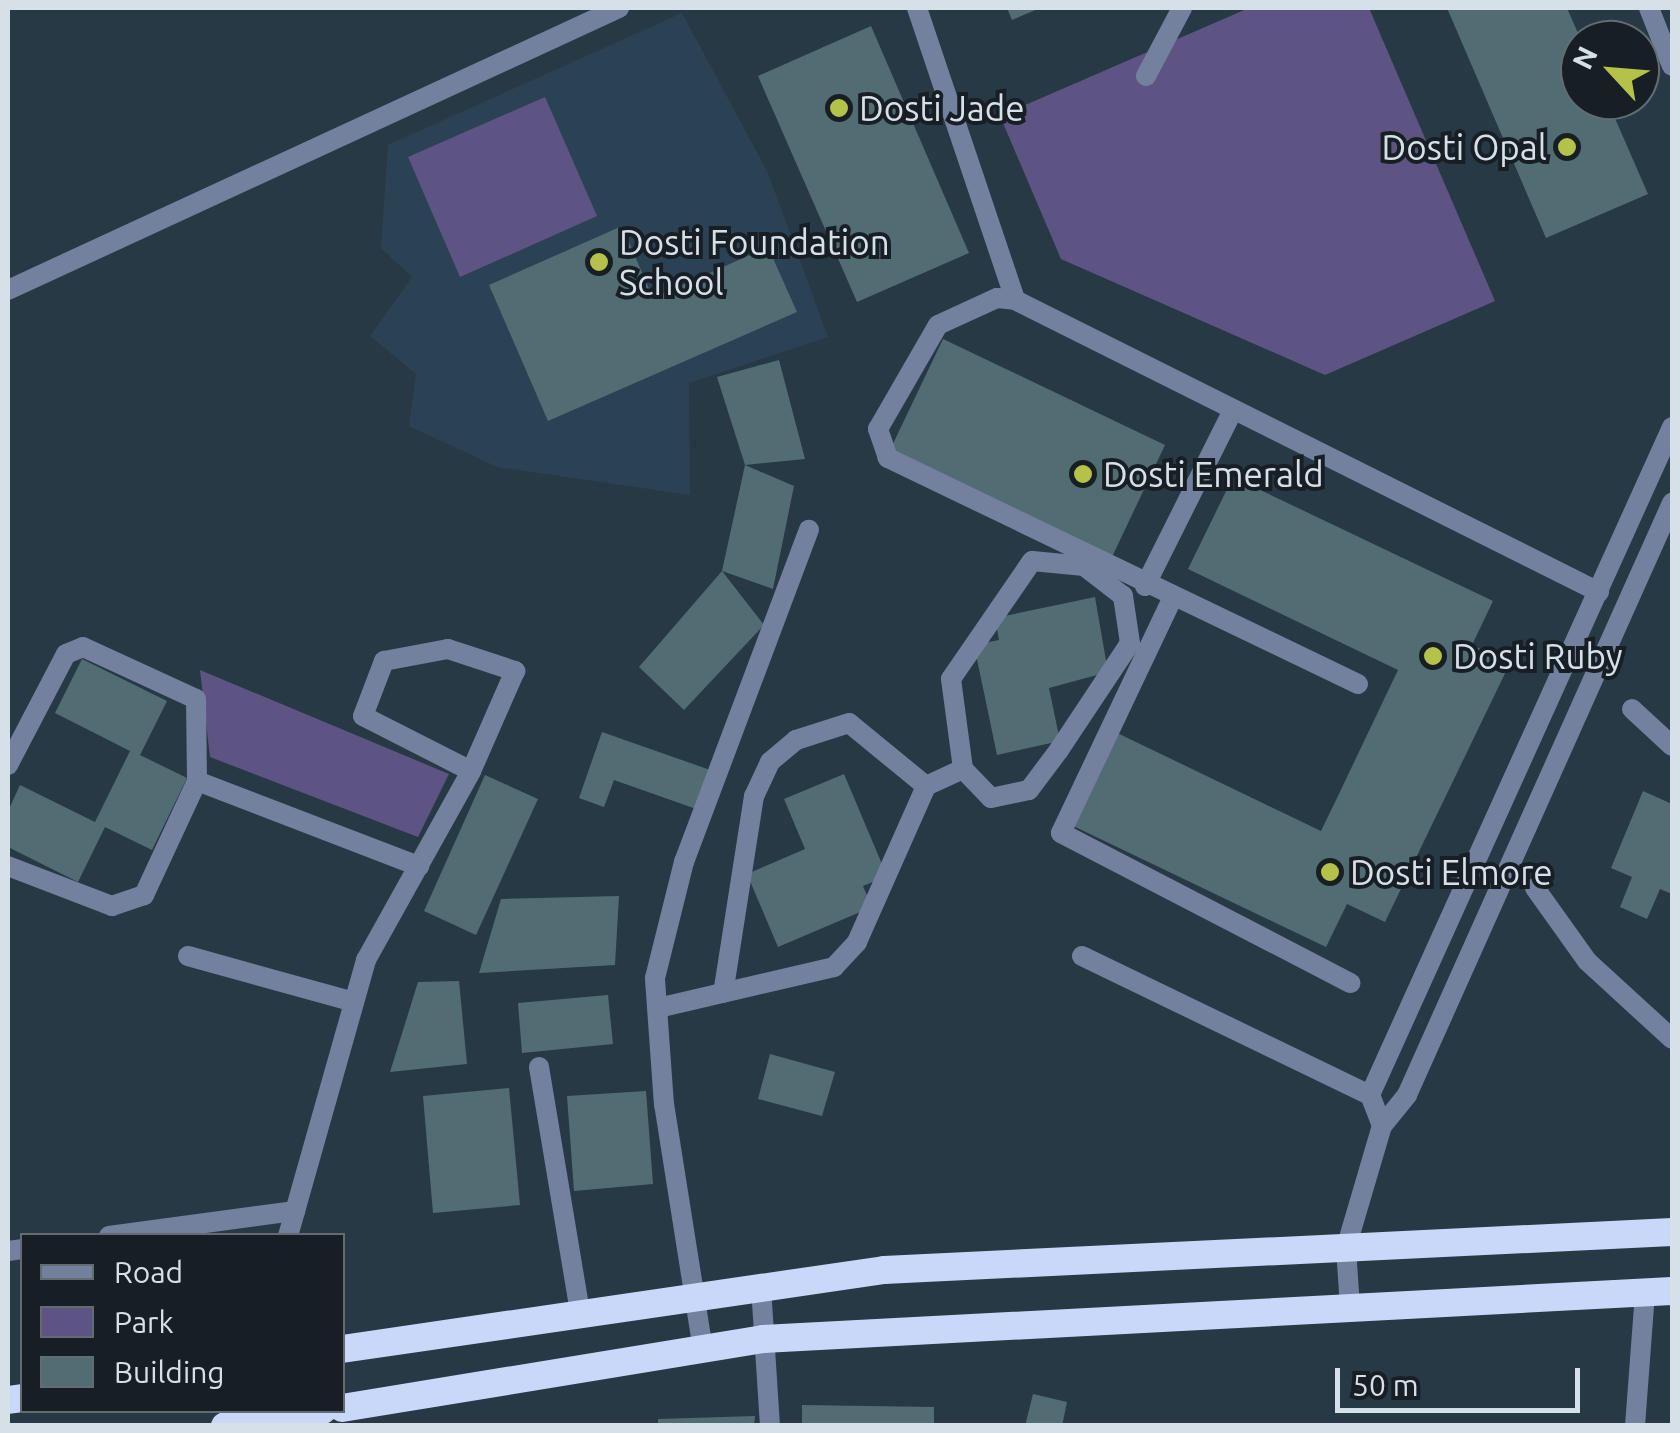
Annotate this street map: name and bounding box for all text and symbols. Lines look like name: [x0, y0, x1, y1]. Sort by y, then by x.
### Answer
north arrow: [1560, 20, 1660, 120]
text: N: [1566, 41, 1603, 74]
place label: Dosti Jade: [859, 87, 1025, 129]
marker: Dosti Jade: [828, 97, 850, 119]
place label: Dosti Opal: [1382, 126, 1547, 168]
marker: Dosti Opal: [1556, 136, 1578, 158]
place label: Dosti Foundation School: [619, 221, 890, 303]
marker: Dosti Foundation School: [588, 251, 610, 273]
place label: Dosti Emerald: [1103, 453, 1324, 495]
marker: Dosti Emerald: [1072, 463, 1094, 485]
place label: Dosti Ruby: [1453, 635, 1623, 677]
marker: Dosti Ruby: [1422, 645, 1444, 667]
place label: Dosti Elmore: [1350, 851, 1553, 893]
marker: Dosti Elmore: [1319, 861, 1341, 883]
legend: [20, 1233, 345, 1413]
text: Road: [114, 1255, 183, 1289]
text: Park: [114, 1305, 174, 1339]
scale bar: [1340, 1348, 1585, 1410]
text: Building: [114, 1355, 225, 1389]
text: 50 m: [1352, 1368, 1419, 1402]

